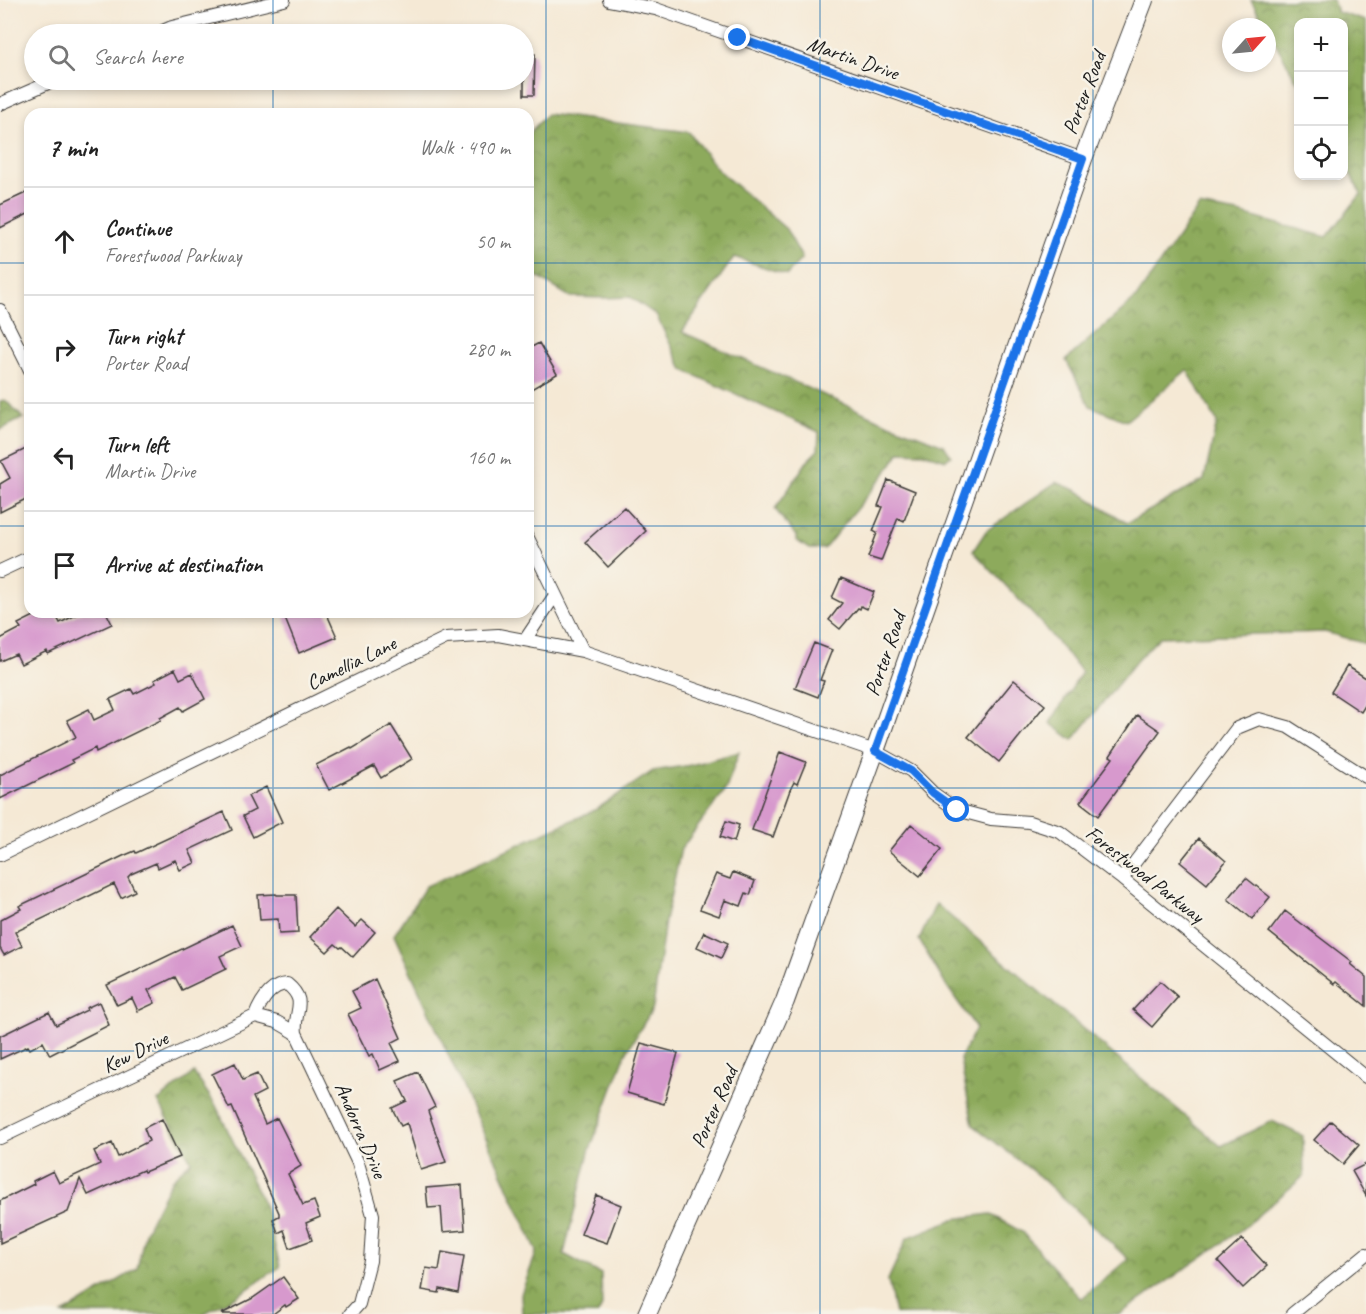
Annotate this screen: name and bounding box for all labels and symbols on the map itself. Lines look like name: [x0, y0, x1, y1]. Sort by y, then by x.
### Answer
north arrow: [1222, 18, 1276, 72]
route end: [724, 24, 750, 50]
street label: Martin Drive: [804, 30, 904, 86]
street label: Porter Road: [1056, 45, 1113, 138]
street label: Porter Road: [859, 605, 913, 699]
street label: Camellia Lane: [302, 630, 401, 696]
route start: [943, 796, 969, 822]
street label: Forestwood Parkway: [1081, 820, 1211, 929]
street label: Kew Drive: [98, 1025, 173, 1079]
street label: Porter Road: [685, 1059, 745, 1152]
street label: Andorra Drive: [329, 1078, 394, 1184]

